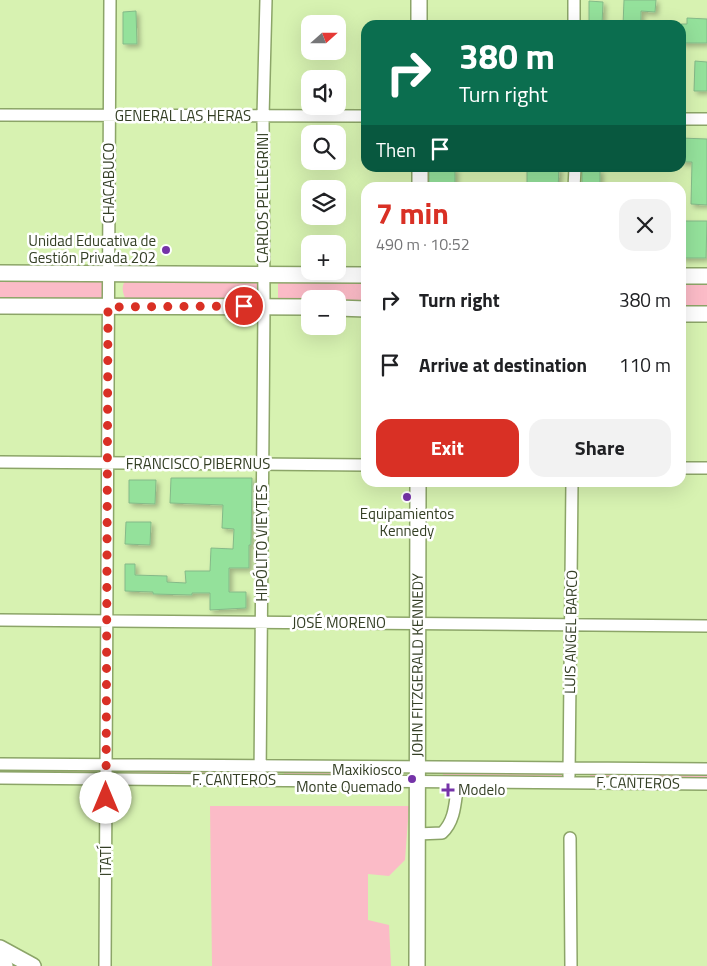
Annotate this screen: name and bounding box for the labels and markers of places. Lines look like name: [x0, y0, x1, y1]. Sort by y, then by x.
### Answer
place label: Unidad Educativa de Gestión Privada 202: [28, 229, 156, 269]
marker: Unidad Educativa de Gestión Privada 202: [160, 244, 172, 256]
pin: [223, 285, 265, 327]
marker: Equipamientos Kennedy: [401, 491, 413, 503]
place label: Equipamientos Kennedy: [360, 502, 454, 542]
place label: Maxikiosco Monte Quemado: [296, 758, 402, 798]
marker: Maxikiosco Monte Quemado: [406, 773, 418, 785]
place label: Modelo: [458, 778, 505, 801]
marker: Modelo: [442, 784, 454, 796]

